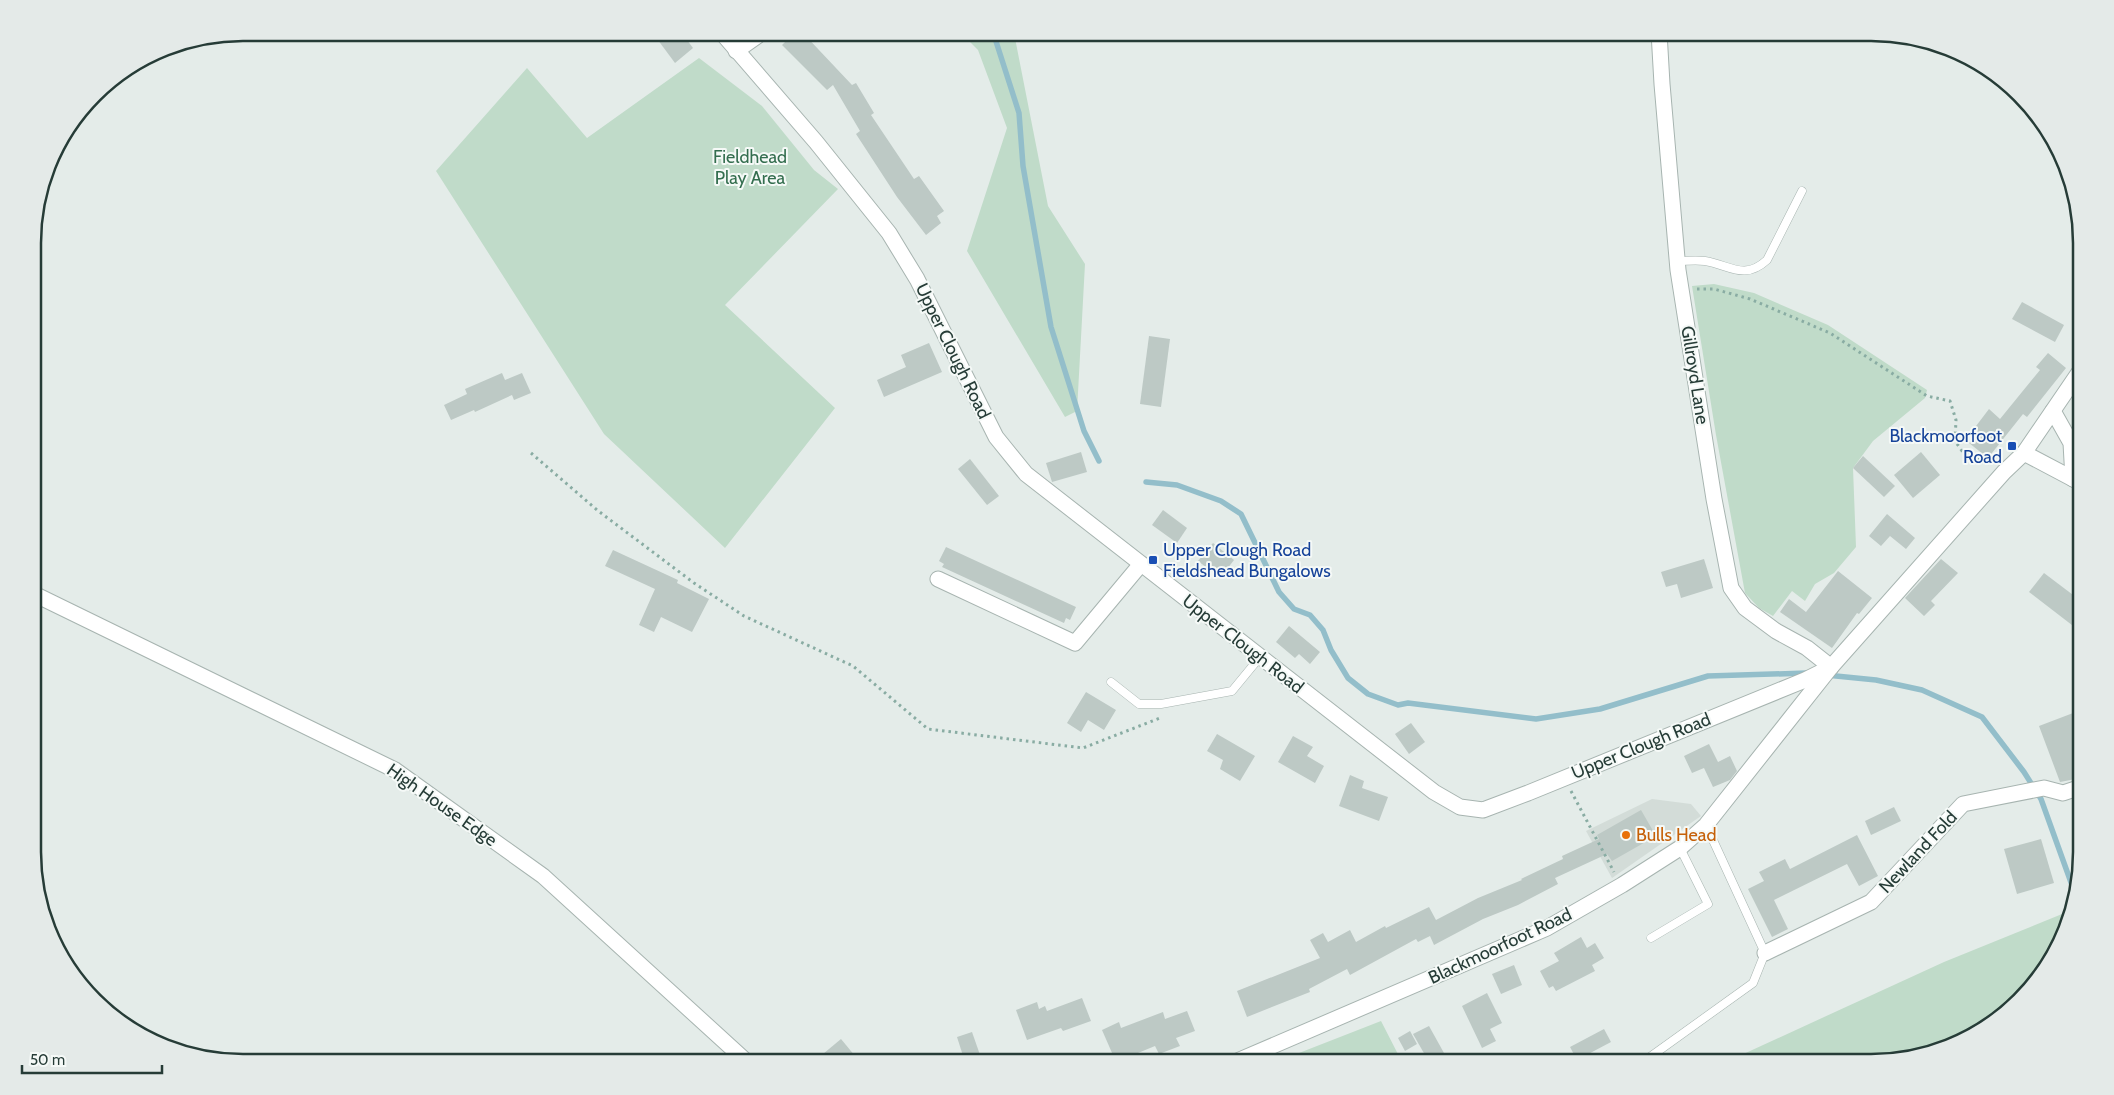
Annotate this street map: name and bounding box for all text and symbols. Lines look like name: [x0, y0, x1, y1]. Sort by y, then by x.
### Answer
park label: Fieldhead Play Area: [713, 146, 787, 189]
street label: Upper Clough Road: [911, 280, 995, 422]
street label: Gillroyd Lane: [1676, 324, 1714, 426]
place label: Blackmoorfoot Road: [1889, 425, 2002, 468]
marker: Blackmoorfoot Road: [2006, 440, 2018, 452]
place label: Upper Clough Road Fieldshead Bungalows: [1163, 539, 1331, 582]
marker: Upper Clough Road Fieldshead Bungalows: [1147, 554, 1159, 566]
street label: Upper Clough Road: [1178, 590, 1308, 698]
street label: Upper Clough Road: [1568, 708, 1714, 784]
street label: High House Edge: [383, 759, 501, 851]
street label: Newland Fold: [1874, 806, 1962, 898]
place label: Bulls Head: [1636, 824, 1716, 846]
marker: Bulls Head: [1620, 829, 1632, 841]
street label: Blackmoorfoot Road: [1425, 903, 1575, 989]
scale bar: [22, 1042, 162, 1074]
text: 50 m: [30, 1051, 65, 1069]

